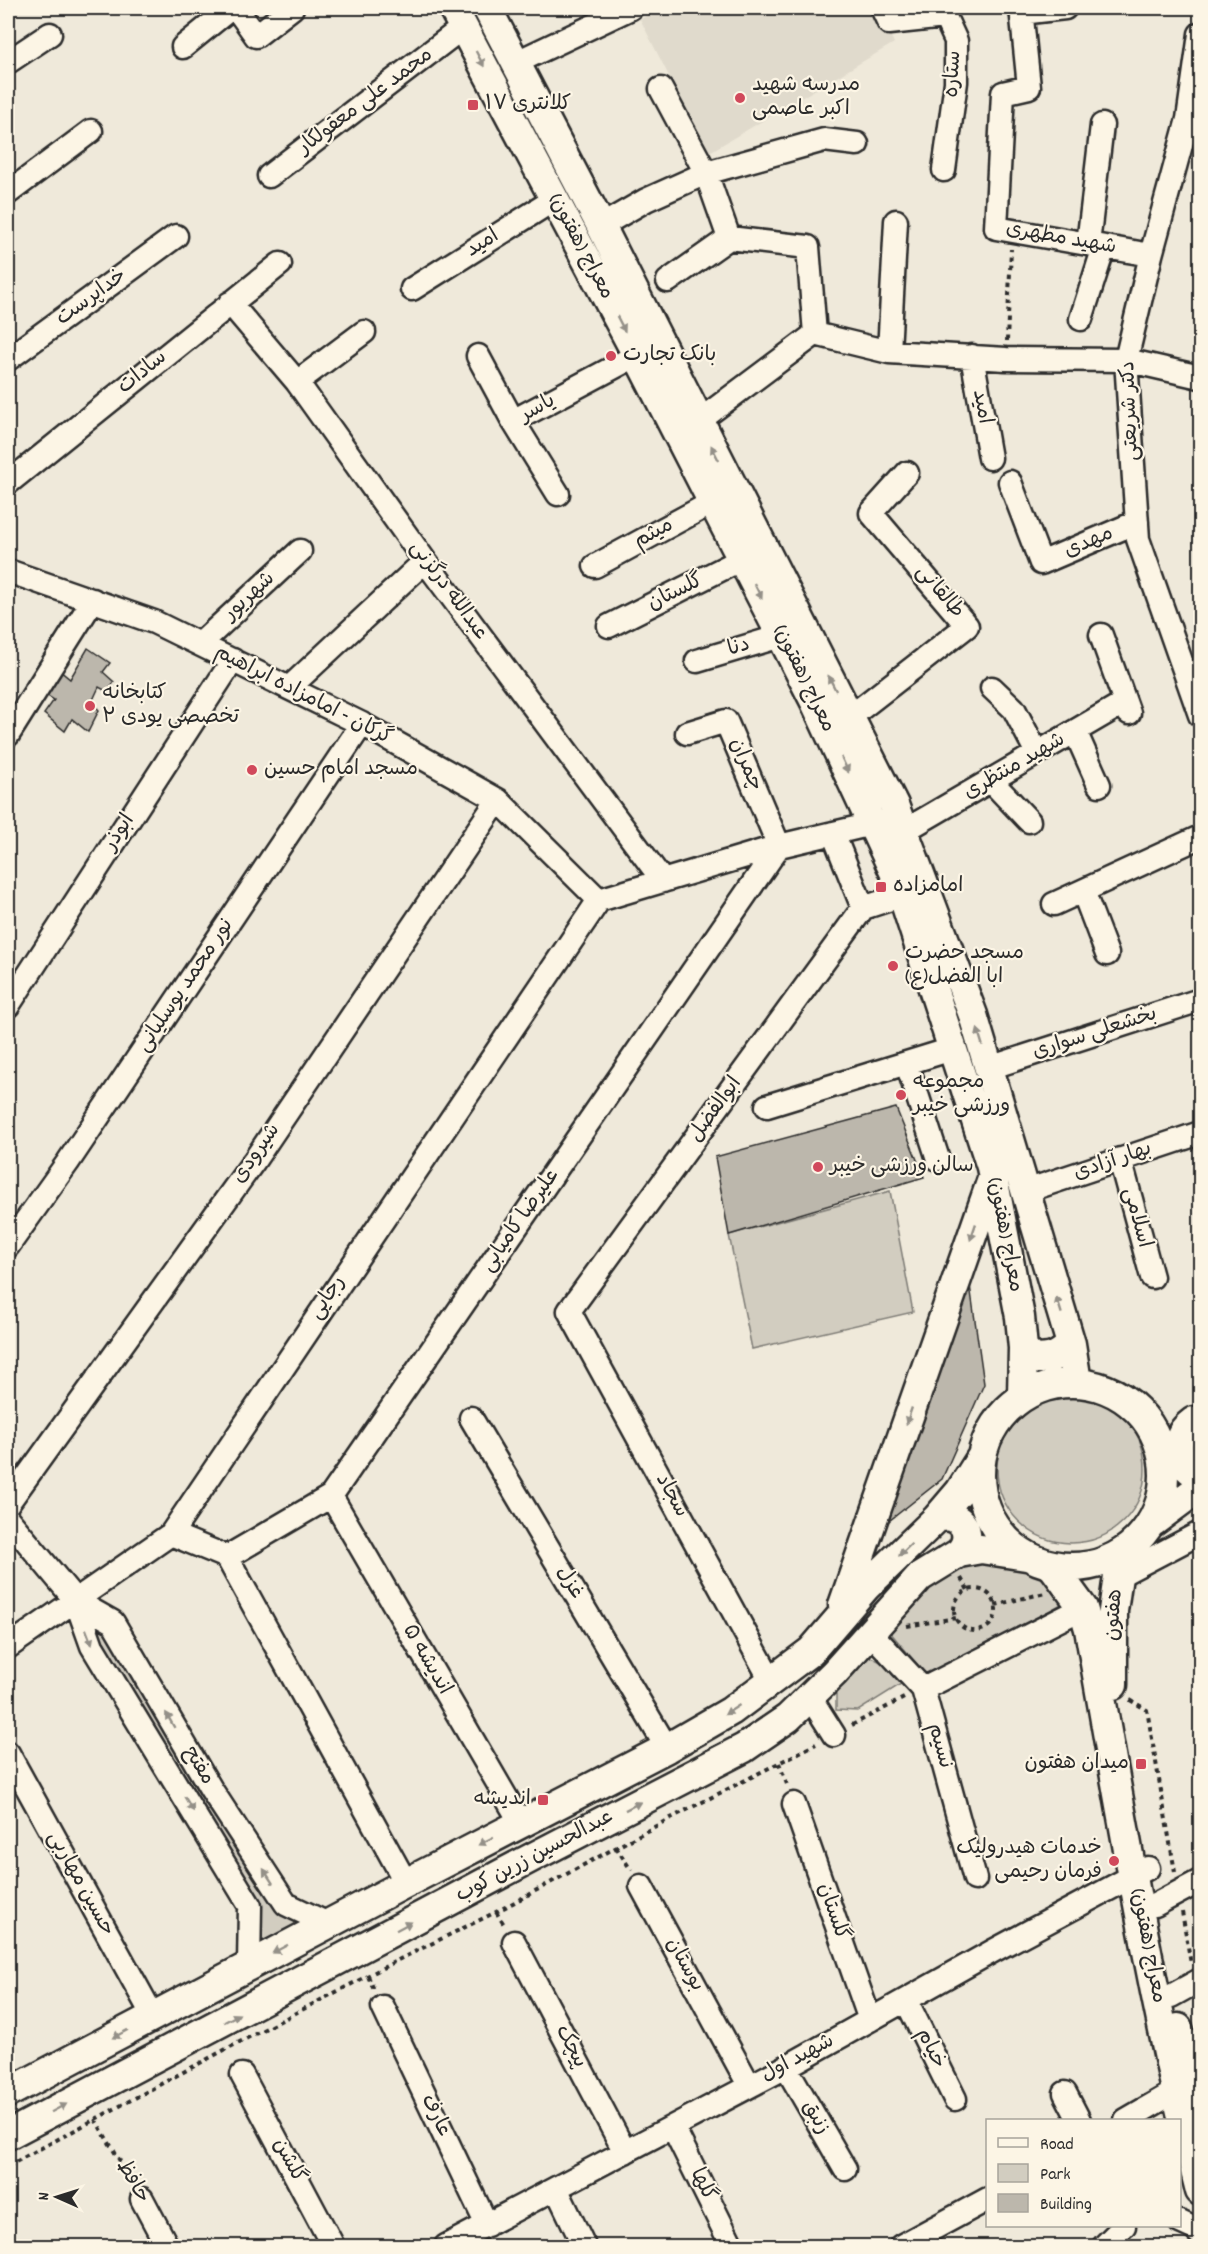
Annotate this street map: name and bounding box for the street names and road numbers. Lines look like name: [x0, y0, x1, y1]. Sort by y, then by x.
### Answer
street label: محمد علی معقولکار: [291, 41, 440, 164]
street label: ستاره: [938, 50, 970, 98]
street label: معراج (هفتون): [539, 189, 621, 305]
street label: شهید مطهری: [1003, 215, 1119, 263]
street label: امید: [460, 222, 506, 266]
street label: خداپرست: [50, 262, 134, 334]
street label: سادات: [112, 344, 174, 402]
street label: دکتر شریعتی: [1114, 360, 1148, 462]
street label: یاسر: [513, 387, 561, 432]
street label: امید: [963, 387, 999, 427]
street label: میثم: [629, 511, 679, 557]
street label: مهدی: [1060, 519, 1118, 567]
street label: عبدالله درگزنی: [402, 535, 494, 647]
street label: طالقانی: [907, 558, 971, 626]
street label: شهریور: [216, 565, 283, 630]
street label: گلستان: [643, 567, 709, 619]
street label: معراج (هفتون): [764, 620, 842, 738]
street label: دنا: [724, 630, 754, 666]
street label: گرکان - امامزاده ابراهیم: [209, 638, 397, 754]
street label: شهید منتظری: [959, 726, 1071, 808]
street label: چمران: [720, 734, 770, 796]
street label: ابوذر: [96, 808, 143, 859]
street label: نور محمد یوسلیانی: [130, 913, 242, 1059]
street label: بخشعلی سواری: [1029, 1000, 1161, 1068]
street label: ابوالفضل: [682, 1071, 750, 1149]
street label: شیرودی: [225, 1118, 289, 1190]
street label: بهار آزادی: [1070, 1135, 1156, 1189]
street label: علیرضا کامیابی: [474, 1163, 568, 1279]
street label: معراج (هفتون): [978, 1175, 1030, 1295]
street label: اسلامی: [1114, 1185, 1158, 1251]
street label: رجایی: [302, 1270, 354, 1326]
street label: سجاد: [647, 1469, 695, 1523]
street label: غزل: [547, 1561, 591, 1605]
street label: هفتون: [1098, 1588, 1132, 1642]
street label: اندیشه ۵: [394, 1619, 458, 1701]
street label: نسیم: [919, 1720, 959, 1772]
street label: مفتح: [175, 1741, 221, 1791]
street label: عبدالحسین زرین کوب: [451, 1803, 619, 1911]
street label: حسین مهاربی: [39, 1826, 121, 1942]
street label: گلستان: [808, 1879, 856, 1945]
street label: معراج (هفتون): [1121, 1886, 1173, 2006]
street label: بوستان: [657, 1933, 711, 1997]
street label: پیچک: [546, 2020, 594, 2074]
street label: خیام: [907, 2024, 953, 2074]
street label: شهید اول: [756, 2027, 840, 2091]
street label: عارف: [412, 2090, 458, 2142]
street label: زنبق: [793, 2095, 837, 2141]
street label: گلشن: [264, 2133, 312, 2189]
street label: حافظ: [107, 2155, 157, 2209]
street label: گلها: [681, 2163, 723, 2207]

